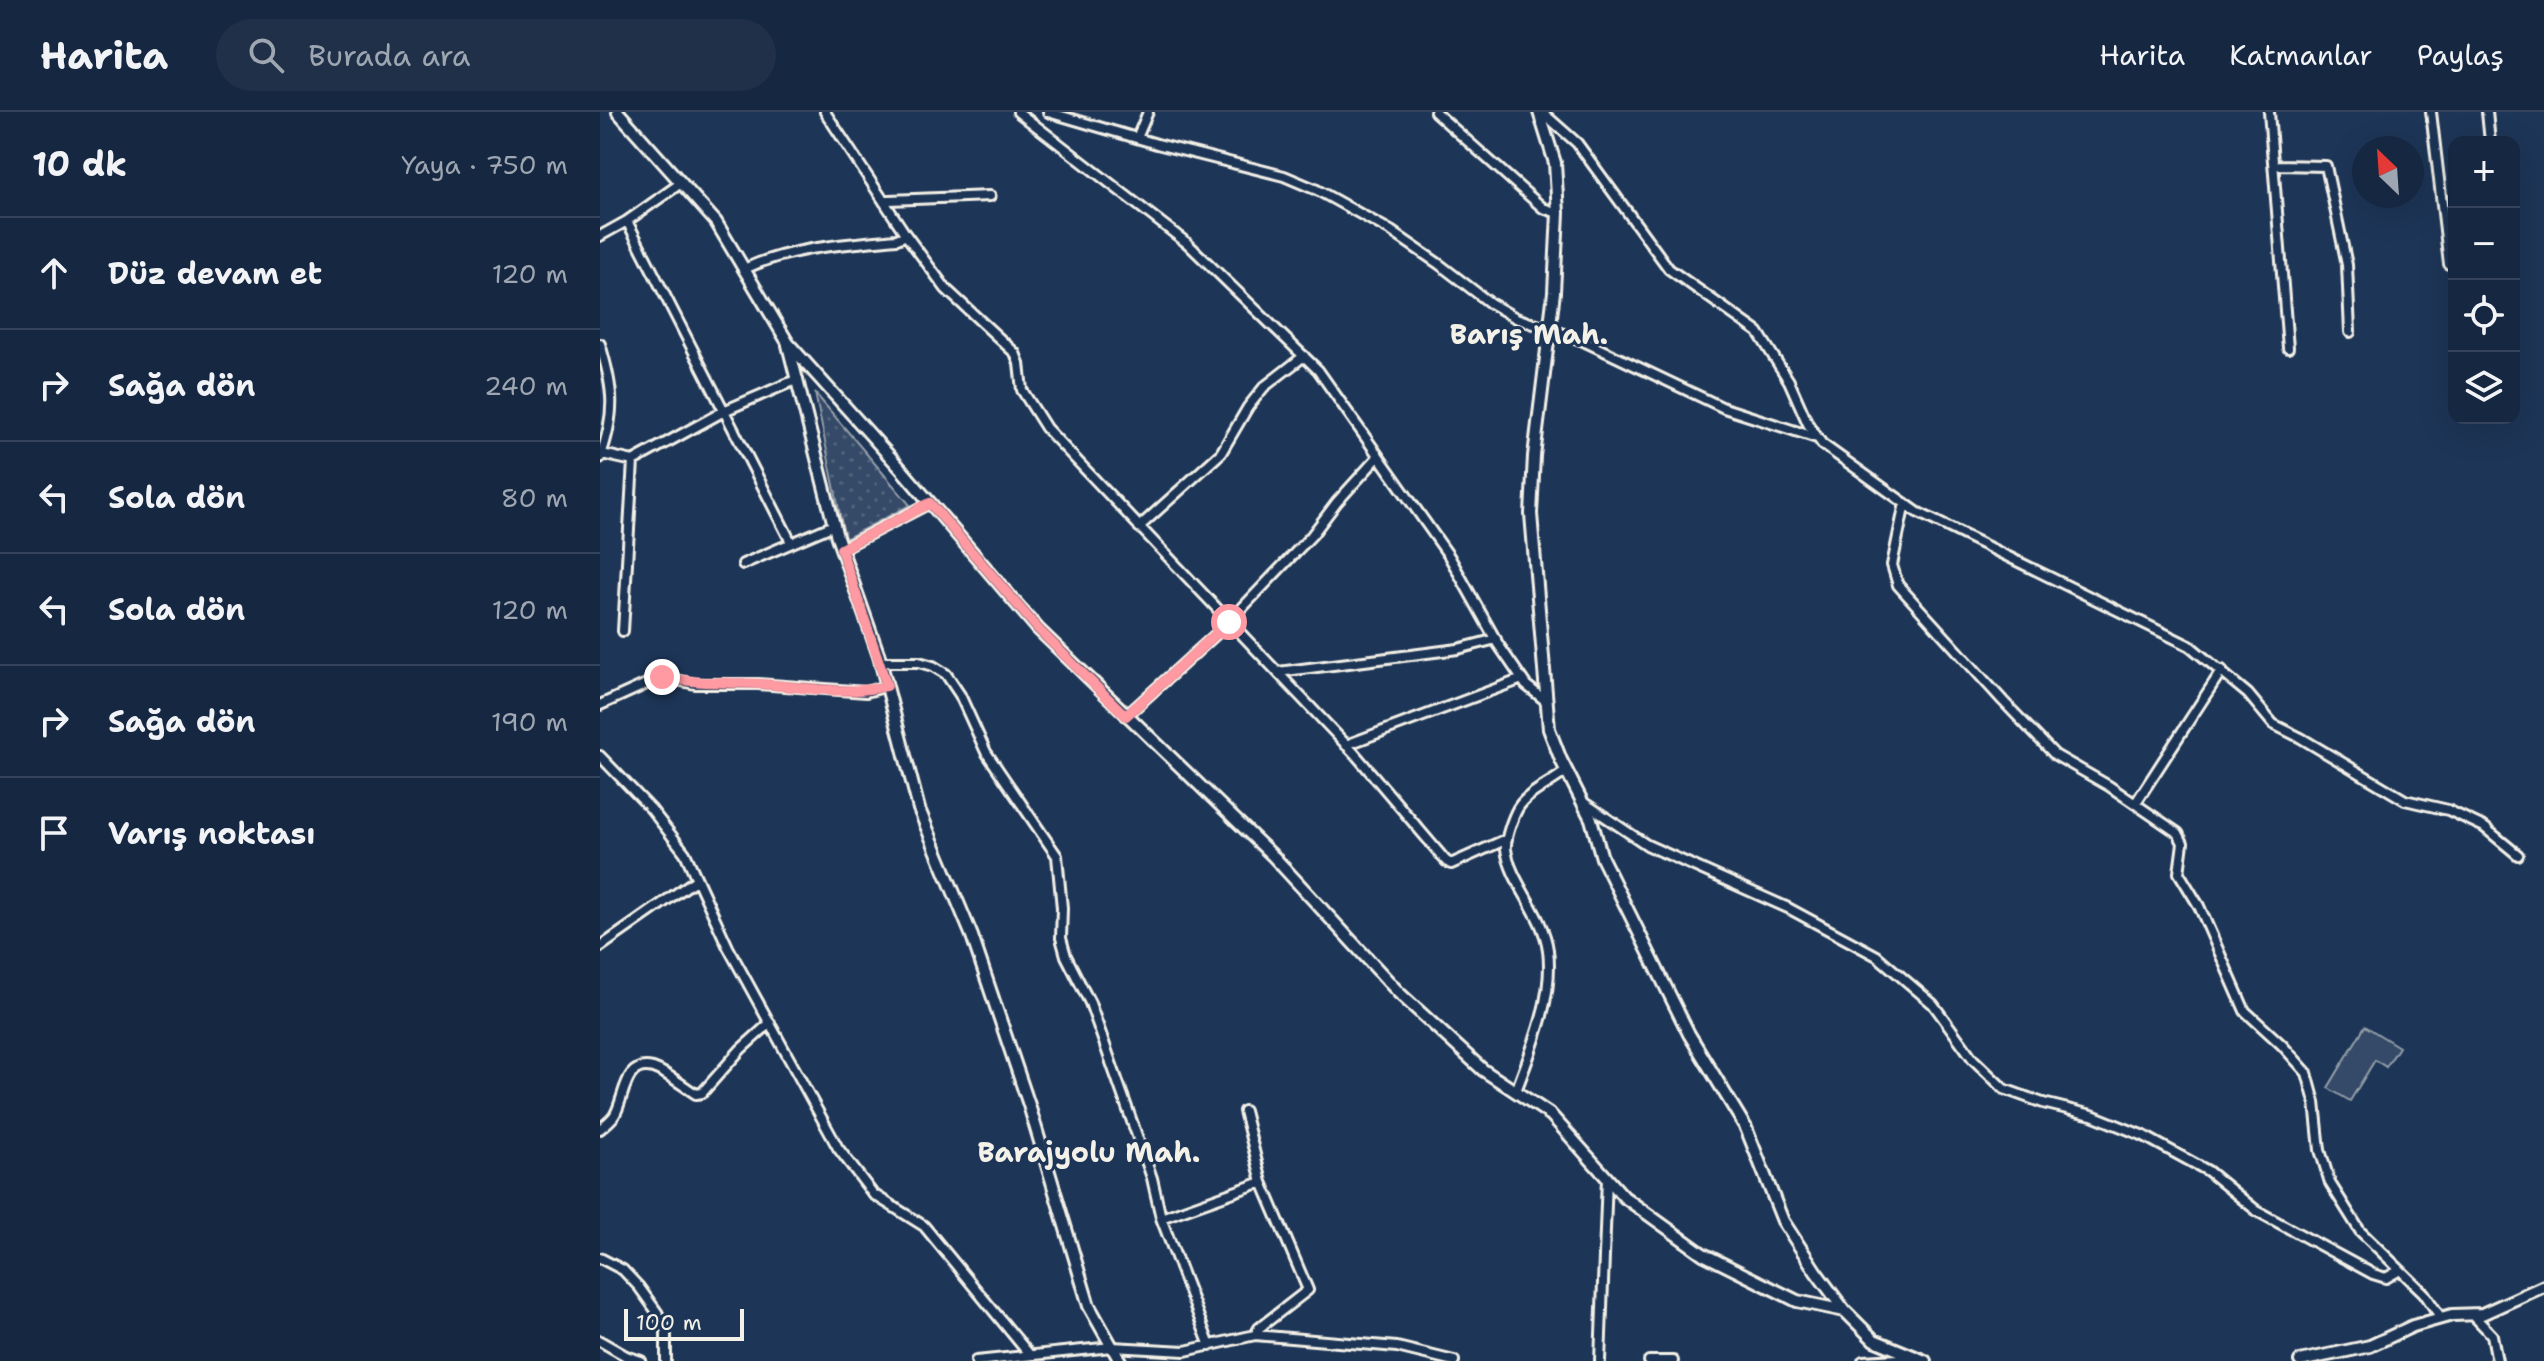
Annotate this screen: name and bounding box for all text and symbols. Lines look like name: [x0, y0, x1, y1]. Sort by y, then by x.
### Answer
search box: [216, 19, 776, 91]
text: Harita: [40, 30, 168, 81]
icon: search: [244, 33, 288, 77]
text: Burada ara: [308, 35, 470, 76]
text: Harita: [2099, 36, 2185, 74]
text: Katmanlar: [2229, 36, 2373, 74]
text: Paylaş: [2417, 36, 2504, 74]
north arrow: [2352, 136, 2424, 208]
map controls: [2448, 136, 2520, 424]
button: +: [2448, 136, 2520, 208]
text: 10 dk: [32, 141, 127, 187]
text: Yaya · 750 m: [401, 147, 568, 182]
button: −: [2448, 208, 2520, 280]
icon: ahead: [32, 251, 76, 295]
text: Düz devam et: [108, 253, 322, 294]
text: 120 m: [492, 256, 568, 291]
button: locate: [2448, 280, 2520, 352]
district label: Barış Mah.: [1450, 315, 1608, 353]
button: layers: [2448, 352, 2520, 424]
icon: right: [32, 363, 76, 407]
text: Sağa dön: [108, 365, 255, 406]
text: 240 m: [484, 368, 568, 403]
icon: left: [32, 475, 76, 519]
text: Sola dön: [108, 477, 245, 518]
text: 80 m: [501, 480, 568, 515]
icon: left: [32, 587, 76, 631]
text: Sola dön: [108, 589, 245, 630]
text: 120 m: [492, 592, 568, 627]
route start: [1211, 604, 1247, 640]
route end: [644, 659, 680, 695]
icon: right: [32, 699, 76, 743]
text: Sağa dön: [108, 701, 255, 742]
text: 190 m: [491, 704, 568, 739]
icon: arrive: [32, 811, 76, 855]
text: Varış noktası: [108, 813, 315, 854]
district label: Barajyolu Mah.: [977, 1133, 1201, 1171]
scale bar: [624, 1305, 744, 1341]
text: 100 m: [636, 1308, 702, 1337]

